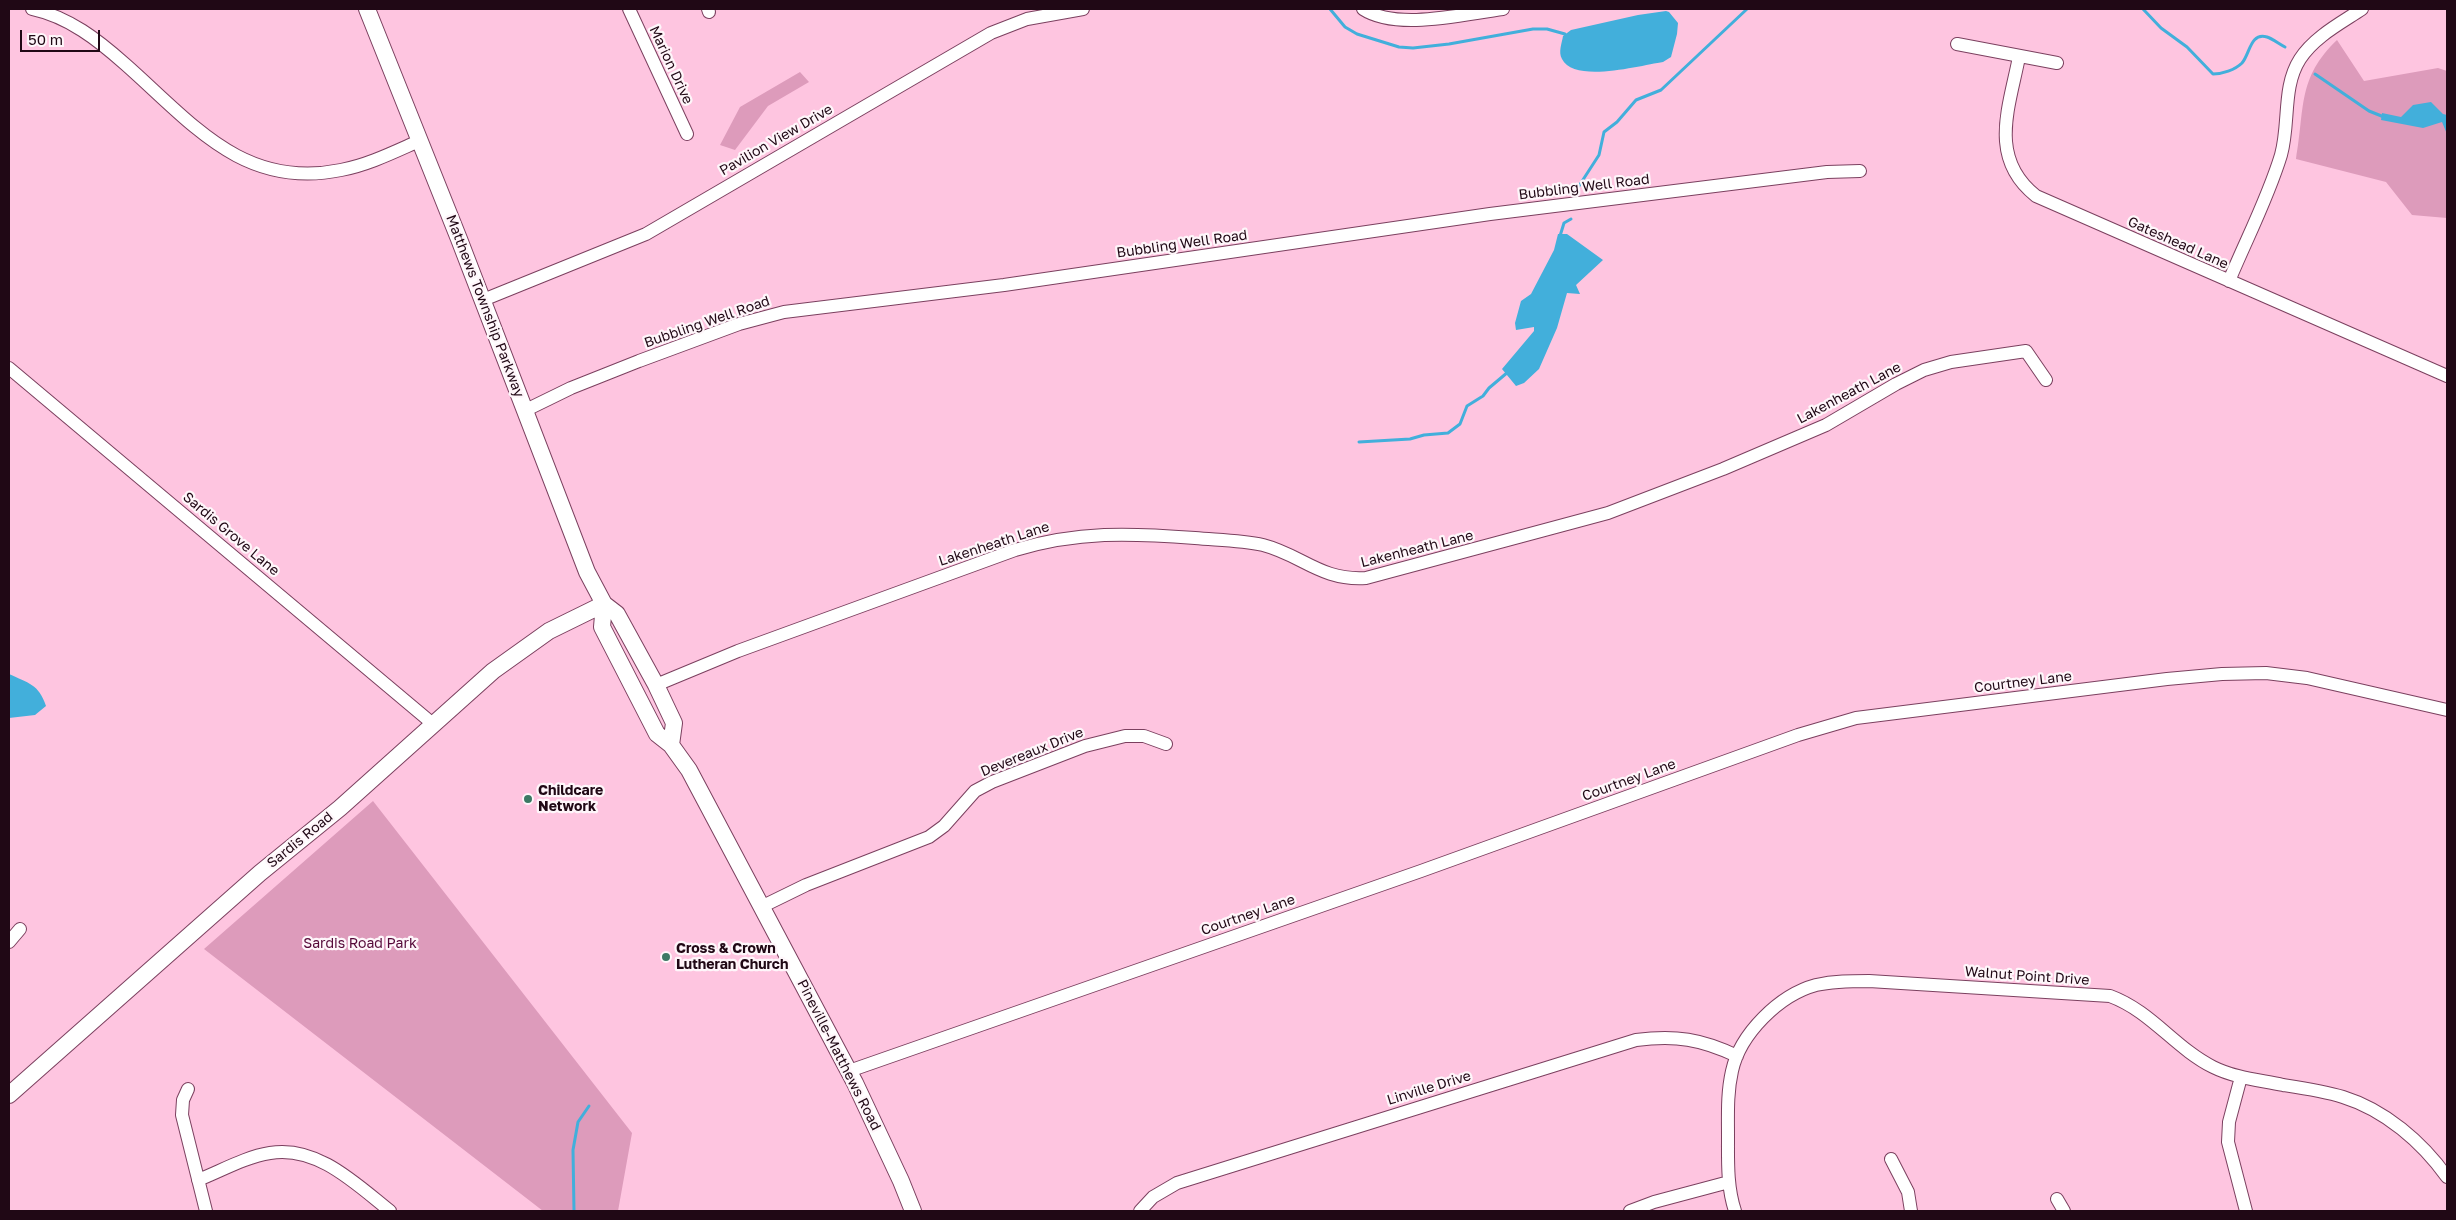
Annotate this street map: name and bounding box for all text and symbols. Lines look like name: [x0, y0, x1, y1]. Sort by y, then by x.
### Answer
scale bar: [22, 20, 102, 52]
street label: Marion Drive: [646, 23, 696, 107]
text: 50 m: [28, 30, 63, 48]
street label: Pavilion View Drive: [717, 101, 835, 179]
street label: Bubbling Well Road: [1518, 171, 1650, 203]
street label: Matthews Township Parkway: [442, 212, 528, 400]
street label: Gateshead Lane: [2125, 213, 2231, 273]
street label: Bubbling Well Road: [1116, 227, 1248, 261]
street label: Bubbling Well Road: [642, 293, 772, 351]
street label: Lakenheath Lane: [1794, 359, 1904, 427]
street label: Sardis Grove Lane: [179, 489, 283, 579]
street label: Lakenheath Lane: [937, 518, 1051, 570]
street label: Lakenheath Lane: [1359, 527, 1475, 571]
street label: Courtney Lane: [1973, 668, 2073, 696]
street label: Devereaux Drive: [978, 724, 1086, 780]
street label: Courtney Lane: [1580, 755, 1678, 805]
place label: Childcare Network: [538, 783, 603, 816]
marker: Childcare Network: [522, 793, 534, 805]
street label: Sardis Road: [264, 808, 336, 872]
street label: Courtney Lane: [1199, 891, 1297, 939]
park label: Sardis Road Park: [303, 936, 417, 952]
place label: Cross & Crown Lutheran Church: [676, 941, 788, 974]
marker: Cross & Crown Lutheran Church: [660, 951, 672, 963]
street label: Walnut Point Drive: [1964, 963, 2090, 989]
street label: Pineville-Matthews Road: [794, 977, 884, 1133]
street label: Linville Drive: [1385, 1067, 1473, 1109]

